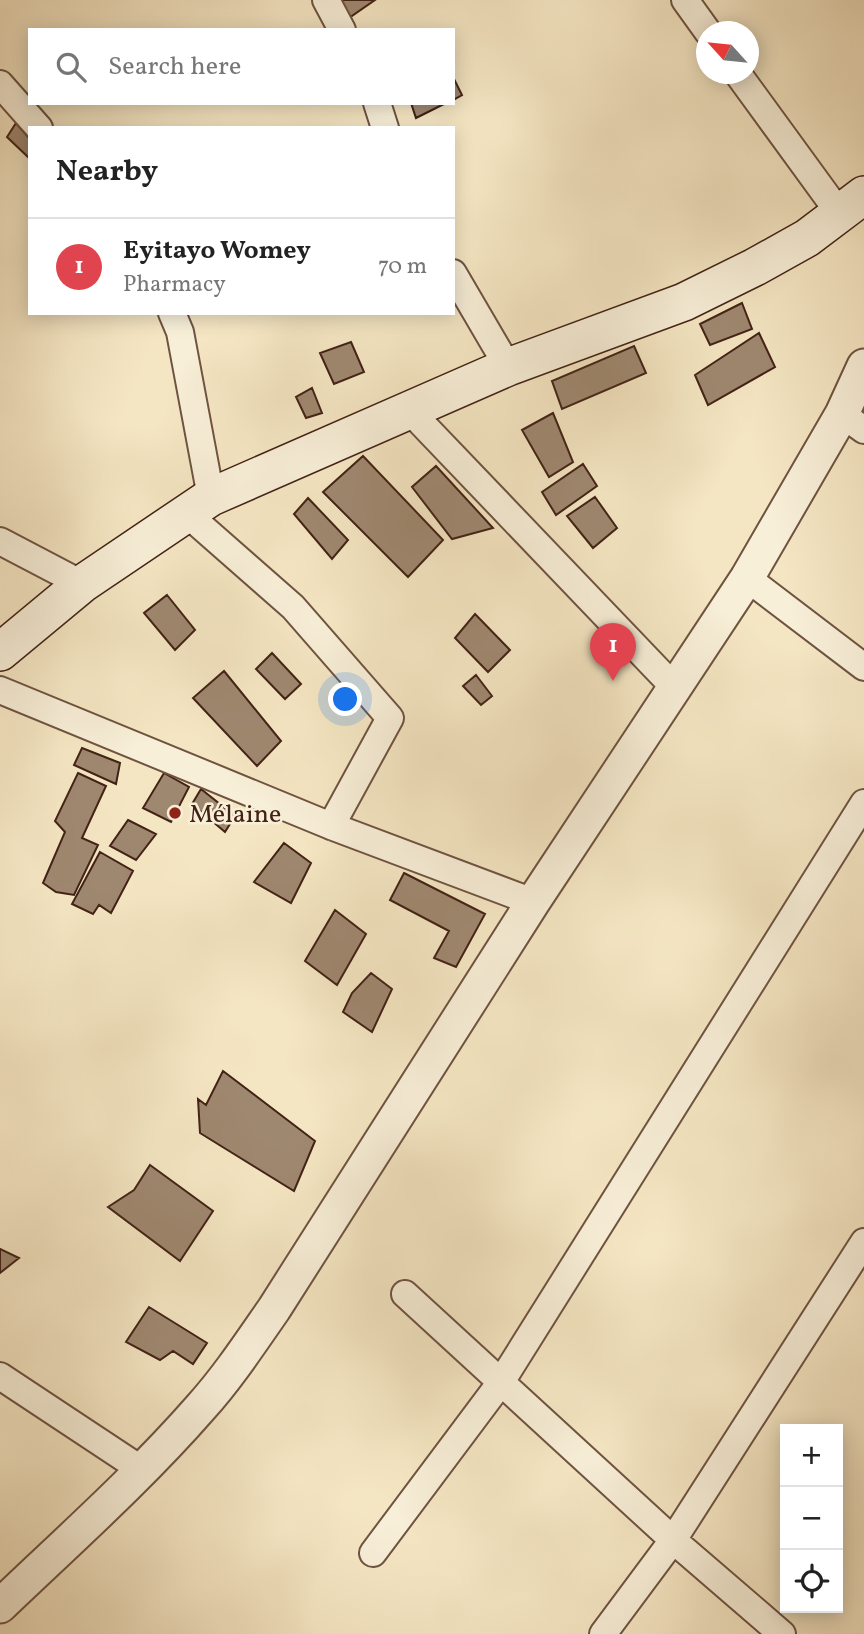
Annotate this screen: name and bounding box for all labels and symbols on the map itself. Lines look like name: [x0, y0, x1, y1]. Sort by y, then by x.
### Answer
north arrow: [696, 21, 759, 84]
pin: 1: [590, 623, 636, 681]
your location: [328, 682, 362, 716]
place label: Mélaine: [189, 797, 281, 833]
marker: Mélaine: [167, 805, 183, 821]

